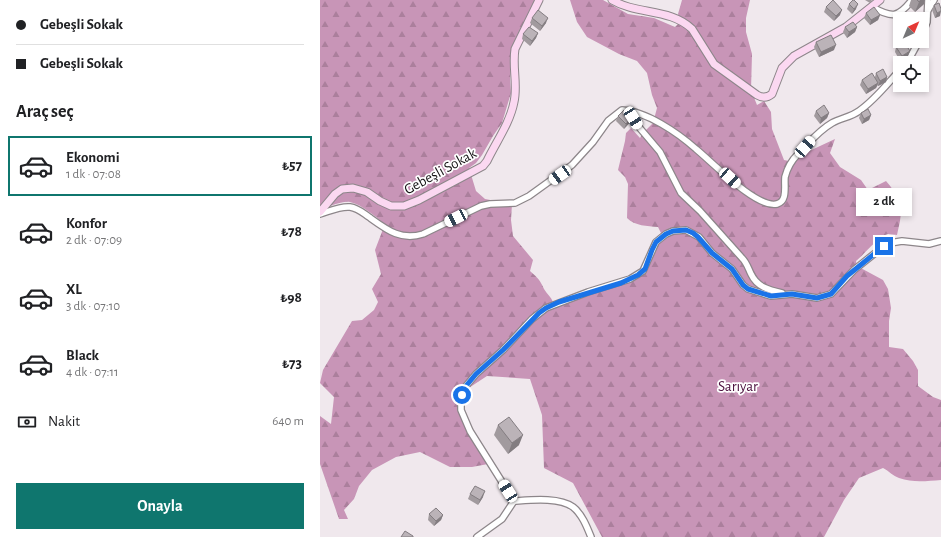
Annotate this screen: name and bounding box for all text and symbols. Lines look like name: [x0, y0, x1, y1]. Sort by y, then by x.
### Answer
north arrow: [893, 12, 929, 48]
map controls: [893, 12, 929, 92]
text: Gebeşli Sokak: [40, 17, 123, 32]
text: Gebeşli Sokak: [40, 56, 123, 71]
button: locate: [893, 56, 929, 92]
text: Araç seç: [16, 103, 73, 121]
car: [622, 105, 644, 131]
car: [793, 134, 817, 160]
street label: Gebeşli Sokak: [402, 145, 479, 197]
icon: car: [18, 148, 54, 184]
text: Ekonomi: [66, 150, 120, 165]
text: ₺57: [282, 158, 302, 173]
car: [547, 163, 573, 187]
car: [717, 166, 743, 190]
text: 1 dk · 07:08: [66, 168, 121, 181]
callout: 2 dk: [856, 188, 912, 216]
text: 2 dk: [873, 195, 895, 208]
car: [443, 207, 469, 229]
icon: car: [18, 214, 54, 250]
text: Konfor: [66, 216, 107, 231]
text: ₺78: [281, 224, 302, 239]
text: 2 dk · 07:09: [66, 234, 122, 247]
route end: [875, 237, 893, 255]
icon: car: [18, 280, 54, 316]
text: XL: [66, 282, 82, 297]
text: ₺98: [280, 290, 302, 305]
text: 3 dk · 07:10: [66, 300, 120, 313]
icon: car: [18, 346, 54, 382]
text: Black: [66, 348, 99, 363]
text: ₺73: [282, 356, 302, 371]
text: 4 dk · 07:11: [66, 366, 119, 379]
park label: Sarıyar: [718, 379, 758, 394]
route start: [453, 386, 471, 404]
icon: cash: [16, 411, 38, 433]
text: Nakit: [48, 414, 80, 429]
text: 640 m: [272, 415, 304, 428]
car: [497, 478, 519, 504]
button: Onayla: [16, 483, 304, 529]

